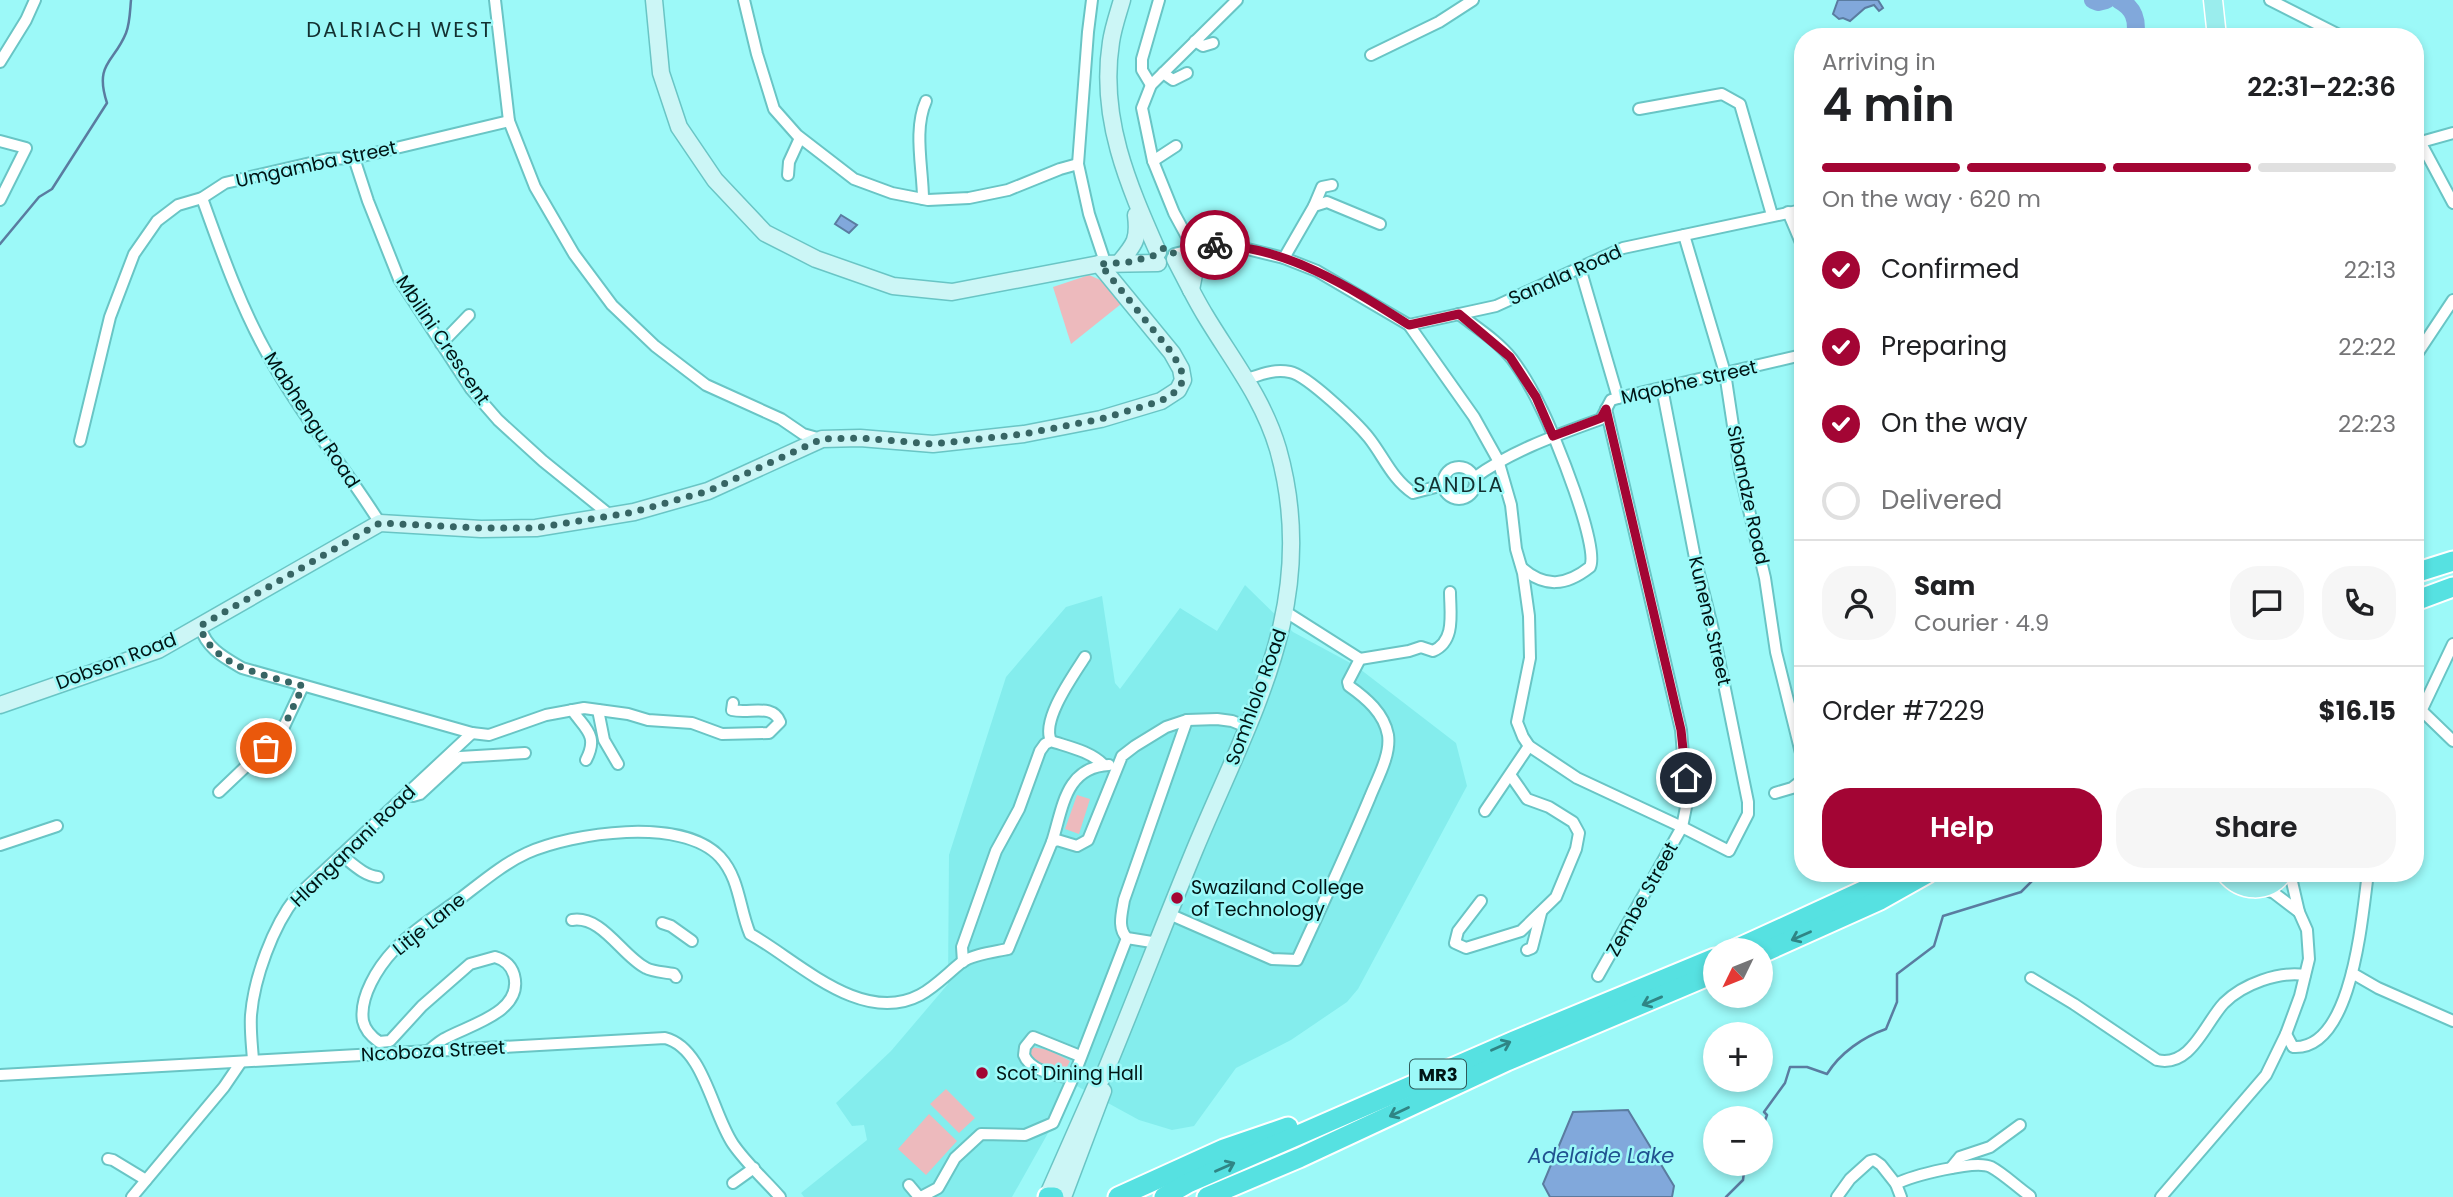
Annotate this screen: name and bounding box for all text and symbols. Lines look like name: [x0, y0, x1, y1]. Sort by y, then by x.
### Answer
district label: DALRIACH WEST: [306, 15, 494, 44]
text: Arriving in: [1822, 46, 1936, 78]
text: 22:31–22:36: [2247, 69, 2396, 105]
text: 4 min: [1822, 73, 1955, 137]
street label: Umgamba Street: [233, 134, 399, 194]
text: On the way · 620 m: [1822, 183, 2041, 215]
courier: [1180, 210, 1250, 280]
icon: bike: [1196, 226, 1234, 264]
street label: Sandla Road: [1504, 238, 1626, 312]
icon: check: [1822, 251, 1860, 289]
text: Confirmed: [1881, 251, 2019, 287]
text: 22:13: [2344, 254, 2396, 286]
street label: Mbilini Crescent: [390, 270, 496, 410]
icon: check: [1822, 328, 1860, 366]
text: Preparing: [1881, 328, 2007, 364]
text: 22:22: [2338, 331, 2396, 363]
street label: Mabhengu Road: [258, 347, 366, 493]
street label: Mqobhe Street: [1618, 353, 1760, 411]
icon: check: [1822, 405, 1860, 443]
text: On the way: [1881, 405, 2028, 441]
text: 22:23: [2338, 408, 2396, 440]
street label: Sibandze Road: [1720, 423, 1776, 567]
district label: SANDLA: [1413, 470, 1505, 499]
text: Delivered: [1881, 482, 2002, 518]
street label: Kunene Street: [1682, 554, 1738, 688]
button: person: [1822, 566, 1896, 640]
button: chat: [2230, 566, 2304, 640]
button: phone: [2322, 566, 2396, 640]
text: Sam: [1914, 568, 1975, 604]
text: Courier · 4.9: [1914, 607, 2049, 639]
street label: Somhlolo Road: [1219, 625, 1293, 769]
street label: Dobson Road: [52, 626, 180, 696]
text: Order #7229: [1822, 693, 1985, 729]
text: $16.15: [2319, 693, 2396, 729]
pin: [236, 718, 296, 778]
icon: bag: [247, 729, 285, 767]
pin: [1656, 748, 1716, 808]
icon: home: [1667, 759, 1705, 797]
street label: Hlanganani Road: [284, 779, 422, 913]
button: Help: [1822, 788, 2102, 868]
button: Share: [2116, 788, 2396, 868]
street label: Zembe Street: [1599, 837, 1685, 961]
place label: Swaziland College of Technology: [1191, 874, 1364, 923]
street label: Litje Lane: [387, 886, 471, 962]
marker: Swaziland College of Technology: [1169, 890, 1185, 906]
one-way arrow: [1791, 930, 1812, 943]
north arrow: [1703, 938, 1773, 1008]
map controls: [1703, 938, 1773, 1176]
one-way arrow: [1642, 995, 1664, 1008]
button: +: [1703, 1022, 1773, 1092]
street label: Ncoboza Street: [360, 1034, 506, 1068]
one-way arrow: [1490, 1039, 1511, 1052]
road number: MR3: [1410, 1059, 1466, 1088]
place label: Scot Dining Hall: [996, 1060, 1143, 1087]
marker: Scot Dining Hall: [974, 1065, 990, 1081]
one-way arrow: [1389, 1105, 1410, 1119]
button: −: [1703, 1106, 1773, 1176]
water label: Adelaide Lake: [1527, 1141, 1674, 1170]
one-way arrow: [1214, 1160, 1235, 1173]

